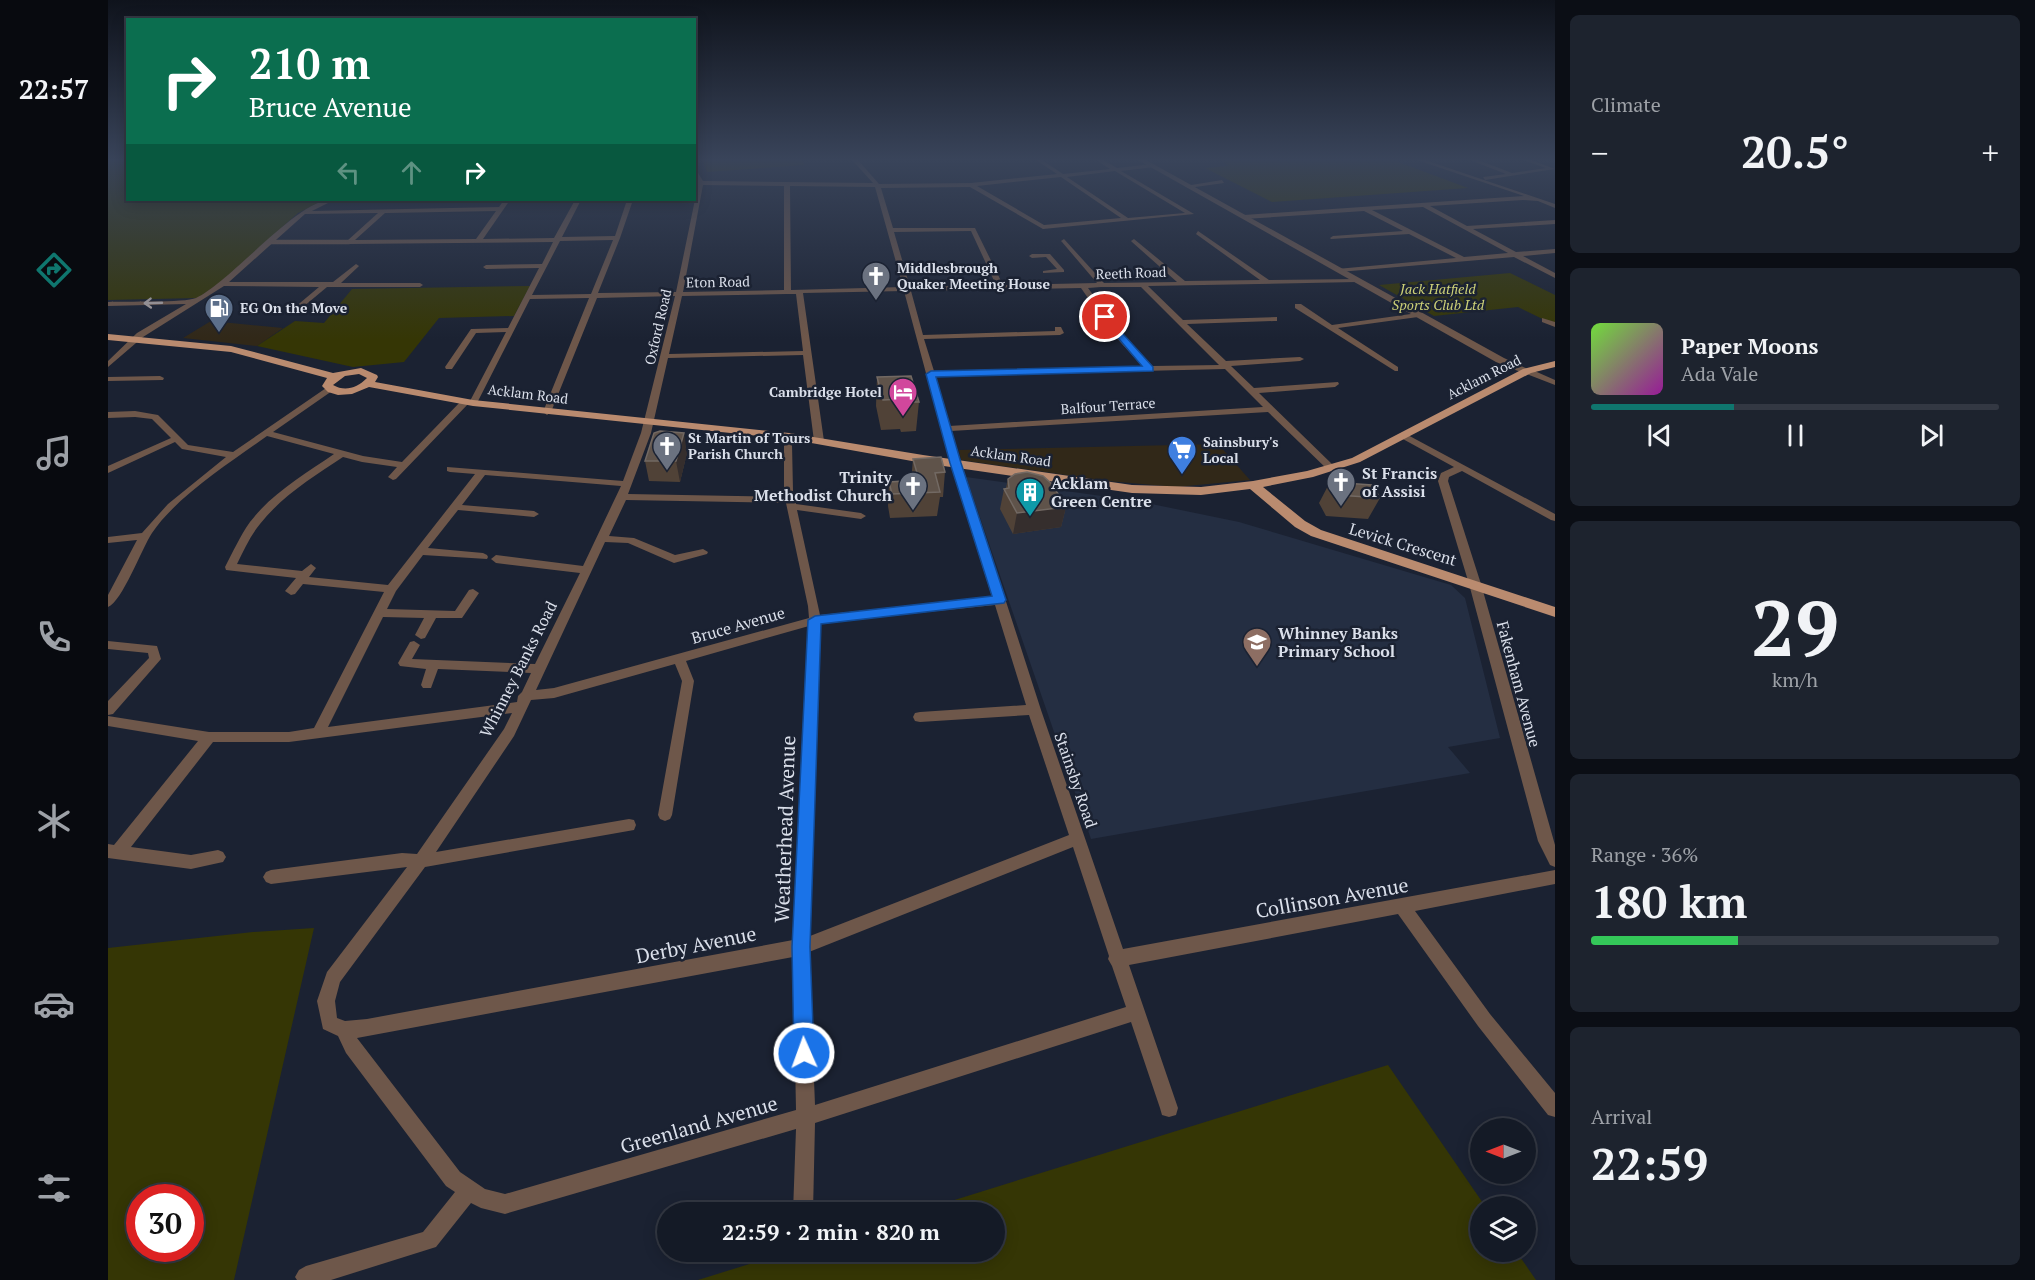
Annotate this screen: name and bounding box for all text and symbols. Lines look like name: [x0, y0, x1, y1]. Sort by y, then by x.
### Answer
text: 210 m: [249, 35, 370, 91]
icon: right: [150, 42, 228, 120]
text: 22:57: [19, 71, 89, 107]
text: Bruce Avenue: [249, 89, 412, 125]
text: Climate: [1591, 91, 1661, 118]
text: 20.5°: [1741, 121, 1849, 181]
text: −: [1591, 131, 1609, 174]
text: +: [1981, 131, 1999, 174]
icon: left: [332, 156, 365, 189]
icon: ahead: [395, 156, 428, 189]
icon: right: [458, 156, 491, 189]
icon: directions: [33, 249, 75, 291]
place label: Middlesbrough Quaker Meeting House: [897, 258, 1050, 293]
church icon: Middlesbrough Quaker Meeting House: [860, 260, 892, 302]
street label: Reeth Road: [1095, 262, 1167, 283]
street label: Eton Road: [686, 271, 750, 292]
park label: Jack Hatfield Sports Club Ltd: [1392, 279, 1485, 314]
street label: Oxford Road: [640, 287, 676, 367]
pin: [1079, 291, 1130, 342]
fuel station icon: EG On the Move: [203, 292, 235, 334]
one-way arrow: [144, 297, 164, 309]
place label: EG On the Move: [240, 298, 348, 317]
icon: arrive: [1088, 300, 1121, 333]
text: Paper Moons: [1681, 331, 1819, 360]
street label: Acklam Road: [1443, 350, 1524, 403]
text: Ada Vale: [1681, 360, 1758, 387]
hotel icon: Cambridge Hotel: [887, 376, 919, 418]
street label: Acklam Road: [487, 379, 570, 408]
place label: Cambridge Hotel: [769, 382, 882, 401]
street label: Balfour Terrace: [1060, 393, 1156, 418]
icon: previous: [1643, 419, 1676, 452]
icon: pause: [1779, 419, 1812, 452]
icon: next: [1915, 419, 1948, 452]
place label: St Martin of Tours Parish Church: [688, 428, 810, 463]
church icon: St Martin of Tours Parish Church: [651, 430, 683, 472]
icon: music: [33, 432, 75, 474]
place label: Sainsbury's Local: [1203, 432, 1279, 467]
supermarket icon: Sainsbury's Local: [1166, 434, 1198, 476]
street label: Acklam Road: [970, 440, 1053, 471]
place label: St Francis of Assisi: [1362, 462, 1437, 502]
place label: Trinity Methodist Church: [754, 466, 893, 506]
church icon: St Francis of Assisi: [1325, 466, 1357, 508]
church icon: Trinity Methodist Church: [897, 470, 929, 512]
place label: Acklam Green Centre: [1051, 472, 1152, 512]
building icon: Acklam Green Centre: [1014, 476, 1046, 518]
street label: Levick Crescent: [1347, 517, 1459, 571]
text: 29: [1751, 575, 1839, 678]
street label: Whinney Banks Road: [474, 597, 562, 741]
street label: Bruce Avenue: [689, 601, 787, 649]
icon: phone: [33, 616, 75, 658]
street label: Fakenham Avenue: [1492, 619, 1546, 749]
place label: Whinney Banks Primary School: [1278, 622, 1398, 662]
school or university icon: Whinney Banks Primary School: [1241, 626, 1273, 668]
text: km/h: [1772, 666, 1818, 693]
street label: Stainsby Road: [1049, 729, 1103, 831]
street label: Weatherhead Avenue: [768, 735, 801, 923]
icon: climate: [33, 800, 75, 842]
text: Range · 36%: [1591, 841, 1698, 868]
street label: Collinson Avenue: [1253, 871, 1411, 924]
text: 180 km: [1591, 871, 1747, 931]
street label: Derby Avenue: [633, 920, 759, 969]
icon: car: [33, 983, 75, 1025]
position arrow: [772, 1021, 836, 1085]
street label: Greenland Avenue: [617, 1089, 781, 1160]
text: Arrival: [1591, 1103, 1652, 1130]
north arrow: [1470, 1118, 1536, 1184]
map controls: [1470, 1118, 1536, 1262]
text: 22:59: [1591, 1133, 1708, 1193]
icon: filters: [33, 1167, 75, 1209]
speed limit sign: 30: [126, 1184, 204, 1262]
button: layers: [1470, 1196, 1536, 1262]
text: 22:59 · 2 min · 820 m: [722, 1217, 940, 1246]

